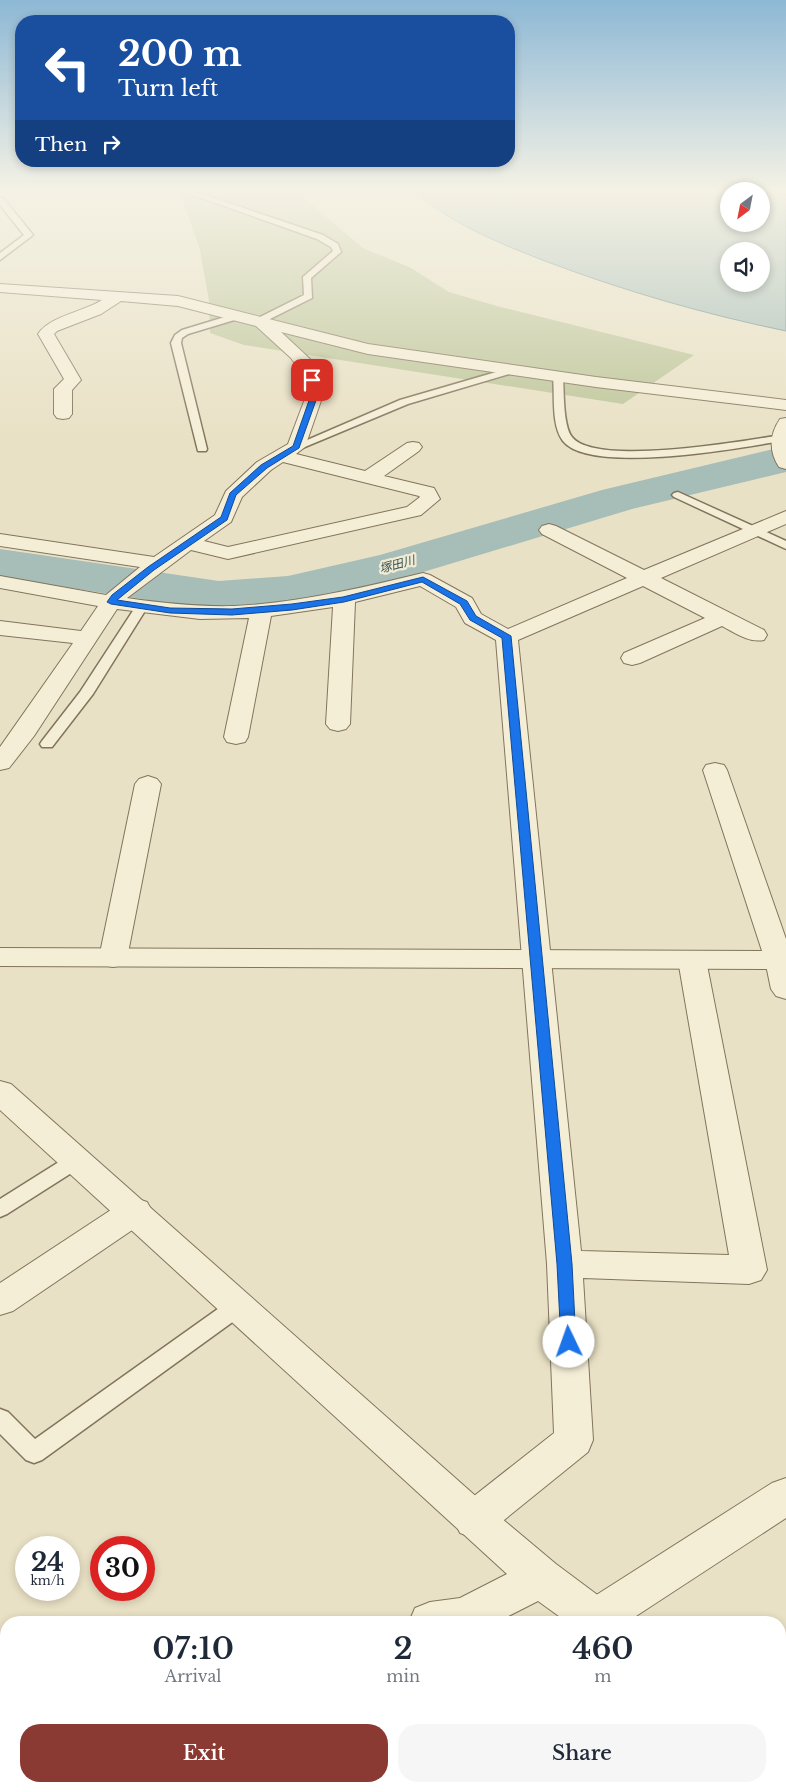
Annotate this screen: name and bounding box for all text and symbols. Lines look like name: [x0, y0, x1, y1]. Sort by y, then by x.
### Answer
text: 200 m: [118, 32, 242, 75]
icon: left: [35, 35, 100, 100]
text: Turn left: [118, 75, 218, 102]
icon: right: [97, 130, 125, 158]
text: Then: [35, 133, 87, 156]
north arrow: [720, 182, 770, 232]
map controls: [720, 182, 770, 292]
button: sound: [720, 242, 770, 292]
pin: [291, 359, 333, 401]
icon: arrive: [298, 366, 326, 394]
water label: 塚田川: [378, 552, 418, 576]
position arrow: [542, 1315, 594, 1367]
speed limit sign: 30: [90, 1536, 155, 1601]
text: 24: [31, 1547, 64, 1578]
text: km/h: [30, 1573, 65, 1588]
text: 07:10: [152, 1630, 234, 1667]
text: 2: [393, 1630, 413, 1667]
text: 460: [572, 1630, 634, 1667]
text: Arrival: [165, 1666, 221, 1686]
text: min: [386, 1666, 420, 1686]
text: m: [594, 1666, 612, 1686]
button: Exit: [20, 1724, 388, 1782]
button: Share: [398, 1724, 766, 1782]

